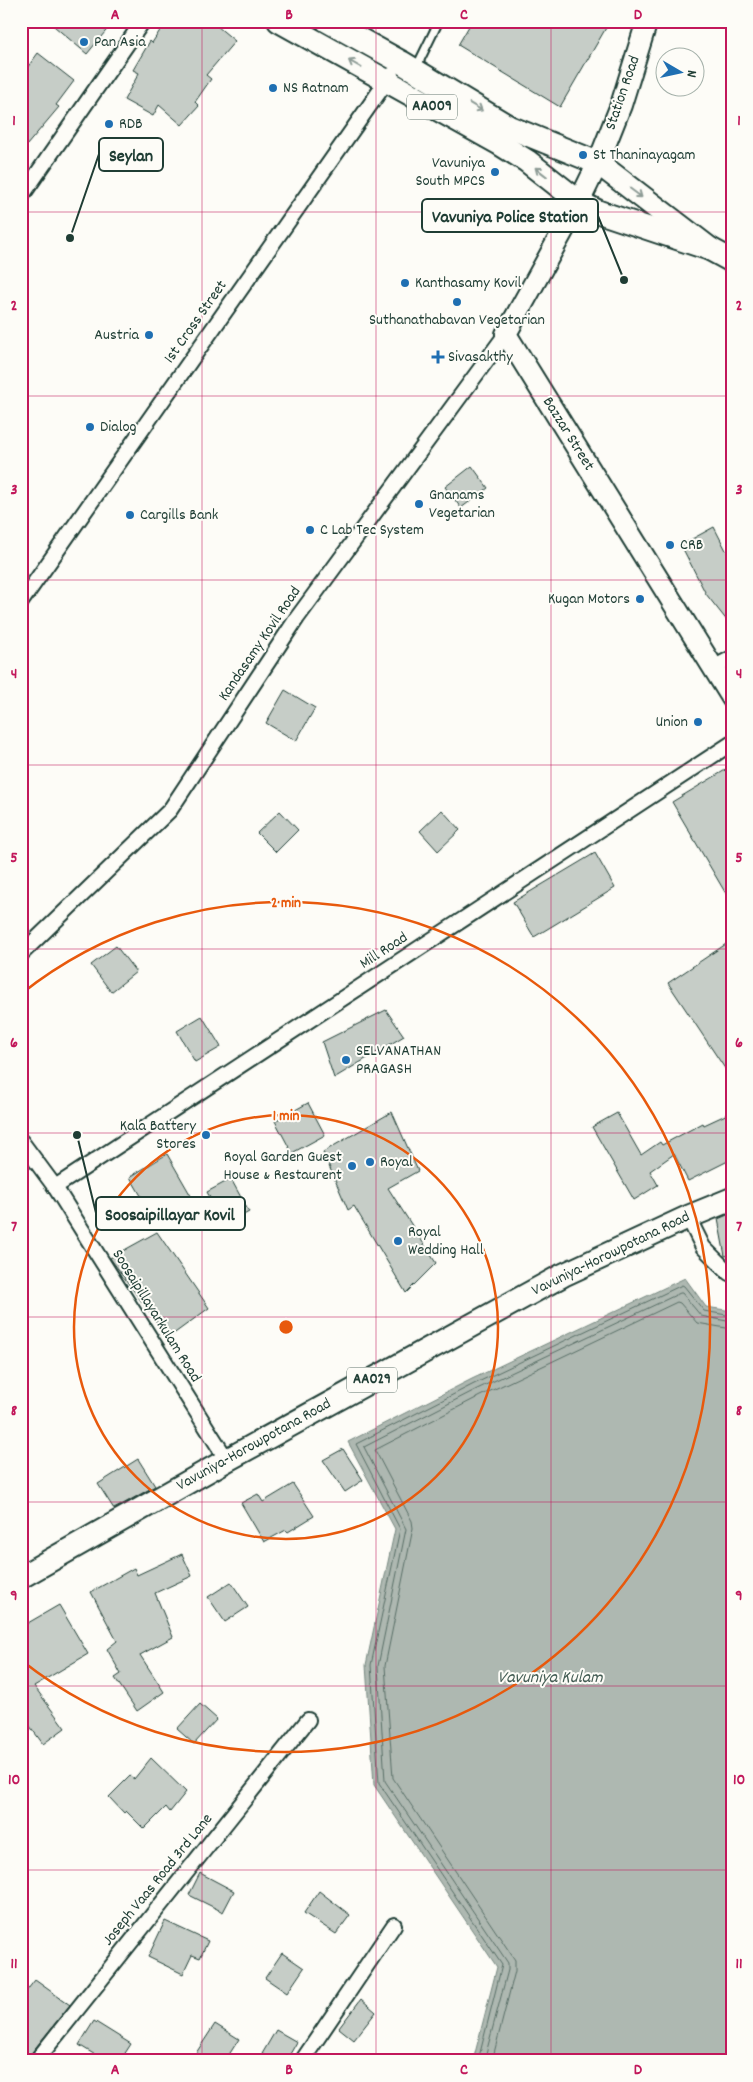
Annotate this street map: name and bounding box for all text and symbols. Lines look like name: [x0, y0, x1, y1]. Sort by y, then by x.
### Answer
text: A: [111, 4, 120, 27]
text: B: [285, 4, 293, 27]
text: C: [460, 4, 468, 27]
text: D: [634, 4, 643, 27]
place label: Pan Asia: [94, 31, 146, 54]
marker: Pan Asia: [78, 36, 90, 48]
north arrow: [656, 48, 706, 98]
street label: Station Road: [600, 53, 646, 133]
one-way arrow: [347, 59, 362, 69]
text: N: [680, 69, 701, 79]
place label: NS Ratnam: [283, 77, 349, 100]
marker: NS Ratnam: [267, 82, 279, 94]
road number: AA009: [407, 94, 457, 120]
one-way arrow: [468, 102, 482, 112]
text: 1: [12, 110, 16, 133]
text: 1: [737, 110, 741, 133]
place label: RDB: [119, 113, 143, 136]
marker: RDB: [103, 118, 115, 130]
callout: Seylan: [99, 138, 163, 171]
place label: St Thaninayagam: [593, 144, 696, 167]
text: Seylan: [109, 145, 153, 170]
marker: St Thaninayagam: [577, 149, 589, 161]
place label: Vavuniya South MPCS: [415, 152, 485, 193]
marker: Vavuniya South MPCS: [489, 166, 501, 178]
one-way arrow: [534, 166, 547, 177]
one-way arrow: [629, 188, 643, 198]
callout: Vavuniya Police Station: [422, 199, 598, 232]
text: Vavuniya Police Station: [432, 206, 588, 231]
place label: Kanthasamy Kovil: [415, 272, 522, 295]
street label: 1st Cross Street: [159, 276, 233, 368]
marker: Kanthasamy Kovil: [399, 277, 411, 289]
text: 2: [11, 295, 18, 318]
text: 2: [736, 295, 743, 318]
marker: Suthanathabavan Vegetarian: [451, 296, 463, 308]
place label: Suthanathabavan Vegetarian: [369, 309, 545, 332]
place label: Austria: [94, 324, 139, 347]
marker: Austria: [143, 329, 155, 341]
place label: Sivasakthy: [448, 346, 513, 369]
marker: Sivasakthy: [432, 351, 444, 363]
street label: Bazzar Street: [536, 393, 600, 475]
place label: Dialog: [100, 416, 137, 439]
marker: Dialog: [84, 421, 96, 433]
text: 3: [10, 479, 18, 502]
text: 3: [735, 479, 743, 502]
place label: Gnanams Vegetarian: [429, 484, 495, 525]
marker: Gnanams Vegetarian: [413, 498, 425, 510]
place label: Cargills Bank: [140, 504, 218, 527]
marker: Cargills Bank: [124, 509, 136, 521]
place label: C Lab Tec System: [320, 519, 424, 542]
marker: C Lab Tec System: [304, 524, 316, 536]
place label: CRB: [680, 534, 703, 557]
marker: CRB: [664, 539, 676, 551]
street label: Kandasamy Kovil Road: [213, 582, 307, 706]
place label: Kugan Motors: [548, 588, 630, 611]
marker: Kugan Motors: [634, 593, 646, 605]
text: 4: [11, 663, 17, 686]
text: 4: [736, 663, 742, 686]
place label: Union: [655, 711, 688, 734]
marker: Union: [692, 716, 704, 728]
text: 5: [10, 847, 18, 870]
text: 5: [735, 847, 743, 870]
text: 2 min: [271, 893, 301, 915]
street label: Mill Road: [355, 927, 413, 975]
text: 6: [10, 1032, 18, 1055]
text: 6: [735, 1032, 743, 1055]
place label: SELVANATHAN PRAGASH: [356, 1040, 441, 1081]
marker: SELVANATHAN PRAGASH: [340, 1054, 352, 1066]
text: 1 min: [273, 1106, 299, 1128]
place label: Kala Battery Stores: [120, 1115, 197, 1156]
marker: Kala Battery Stores: [200, 1129, 212, 1141]
place label: Royal Garden Guest House & Restaurent: [224, 1146, 342, 1187]
place label: Royal: [380, 1151, 413, 1174]
marker: Royal: [364, 1156, 376, 1168]
marker: Royal Garden Guest House & Restaurent: [346, 1160, 358, 1172]
callout: Soosaipillayar Kovil: [96, 1197, 245, 1230]
text: Soosaipillayar Kovil: [105, 1204, 236, 1229]
street label: Vavuniya-Horowpotana Road: [528, 1206, 694, 1302]
text: 7: [11, 1216, 17, 1239]
text: 7: [736, 1216, 742, 1239]
place label: Royal Wedding Hall: [408, 1221, 484, 1262]
marker: Royal Wedding Hall: [392, 1235, 404, 1247]
street label: Soosaipillayarkulam Road: [106, 1245, 206, 1387]
centre of rings: [277, 1318, 295, 1336]
road number: AA029: [347, 1368, 397, 1392]
street label: Vavuniya-Horowpotana Road: [173, 1393, 335, 1497]
text: 8: [11, 1400, 18, 1423]
text: 8: [736, 1400, 743, 1423]
text: 9: [10, 1585, 18, 1608]
text: 9: [735, 1585, 743, 1608]
water label: Vavuniya Kulam: [498, 1666, 603, 1691]
text: 10: [8, 1769, 20, 1792]
text: 10: [733, 1769, 745, 1792]
street label: Joseph Vaas Road 3rd Lane: [97, 1809, 219, 1951]
text: 11: [10, 1953, 18, 1976]
text: 11: [735, 1953, 743, 1976]
text: A: [111, 2059, 120, 2082]
text: B: [285, 2059, 293, 2082]
text: C: [460, 2059, 468, 2082]
text: D: [634, 2059, 643, 2082]

